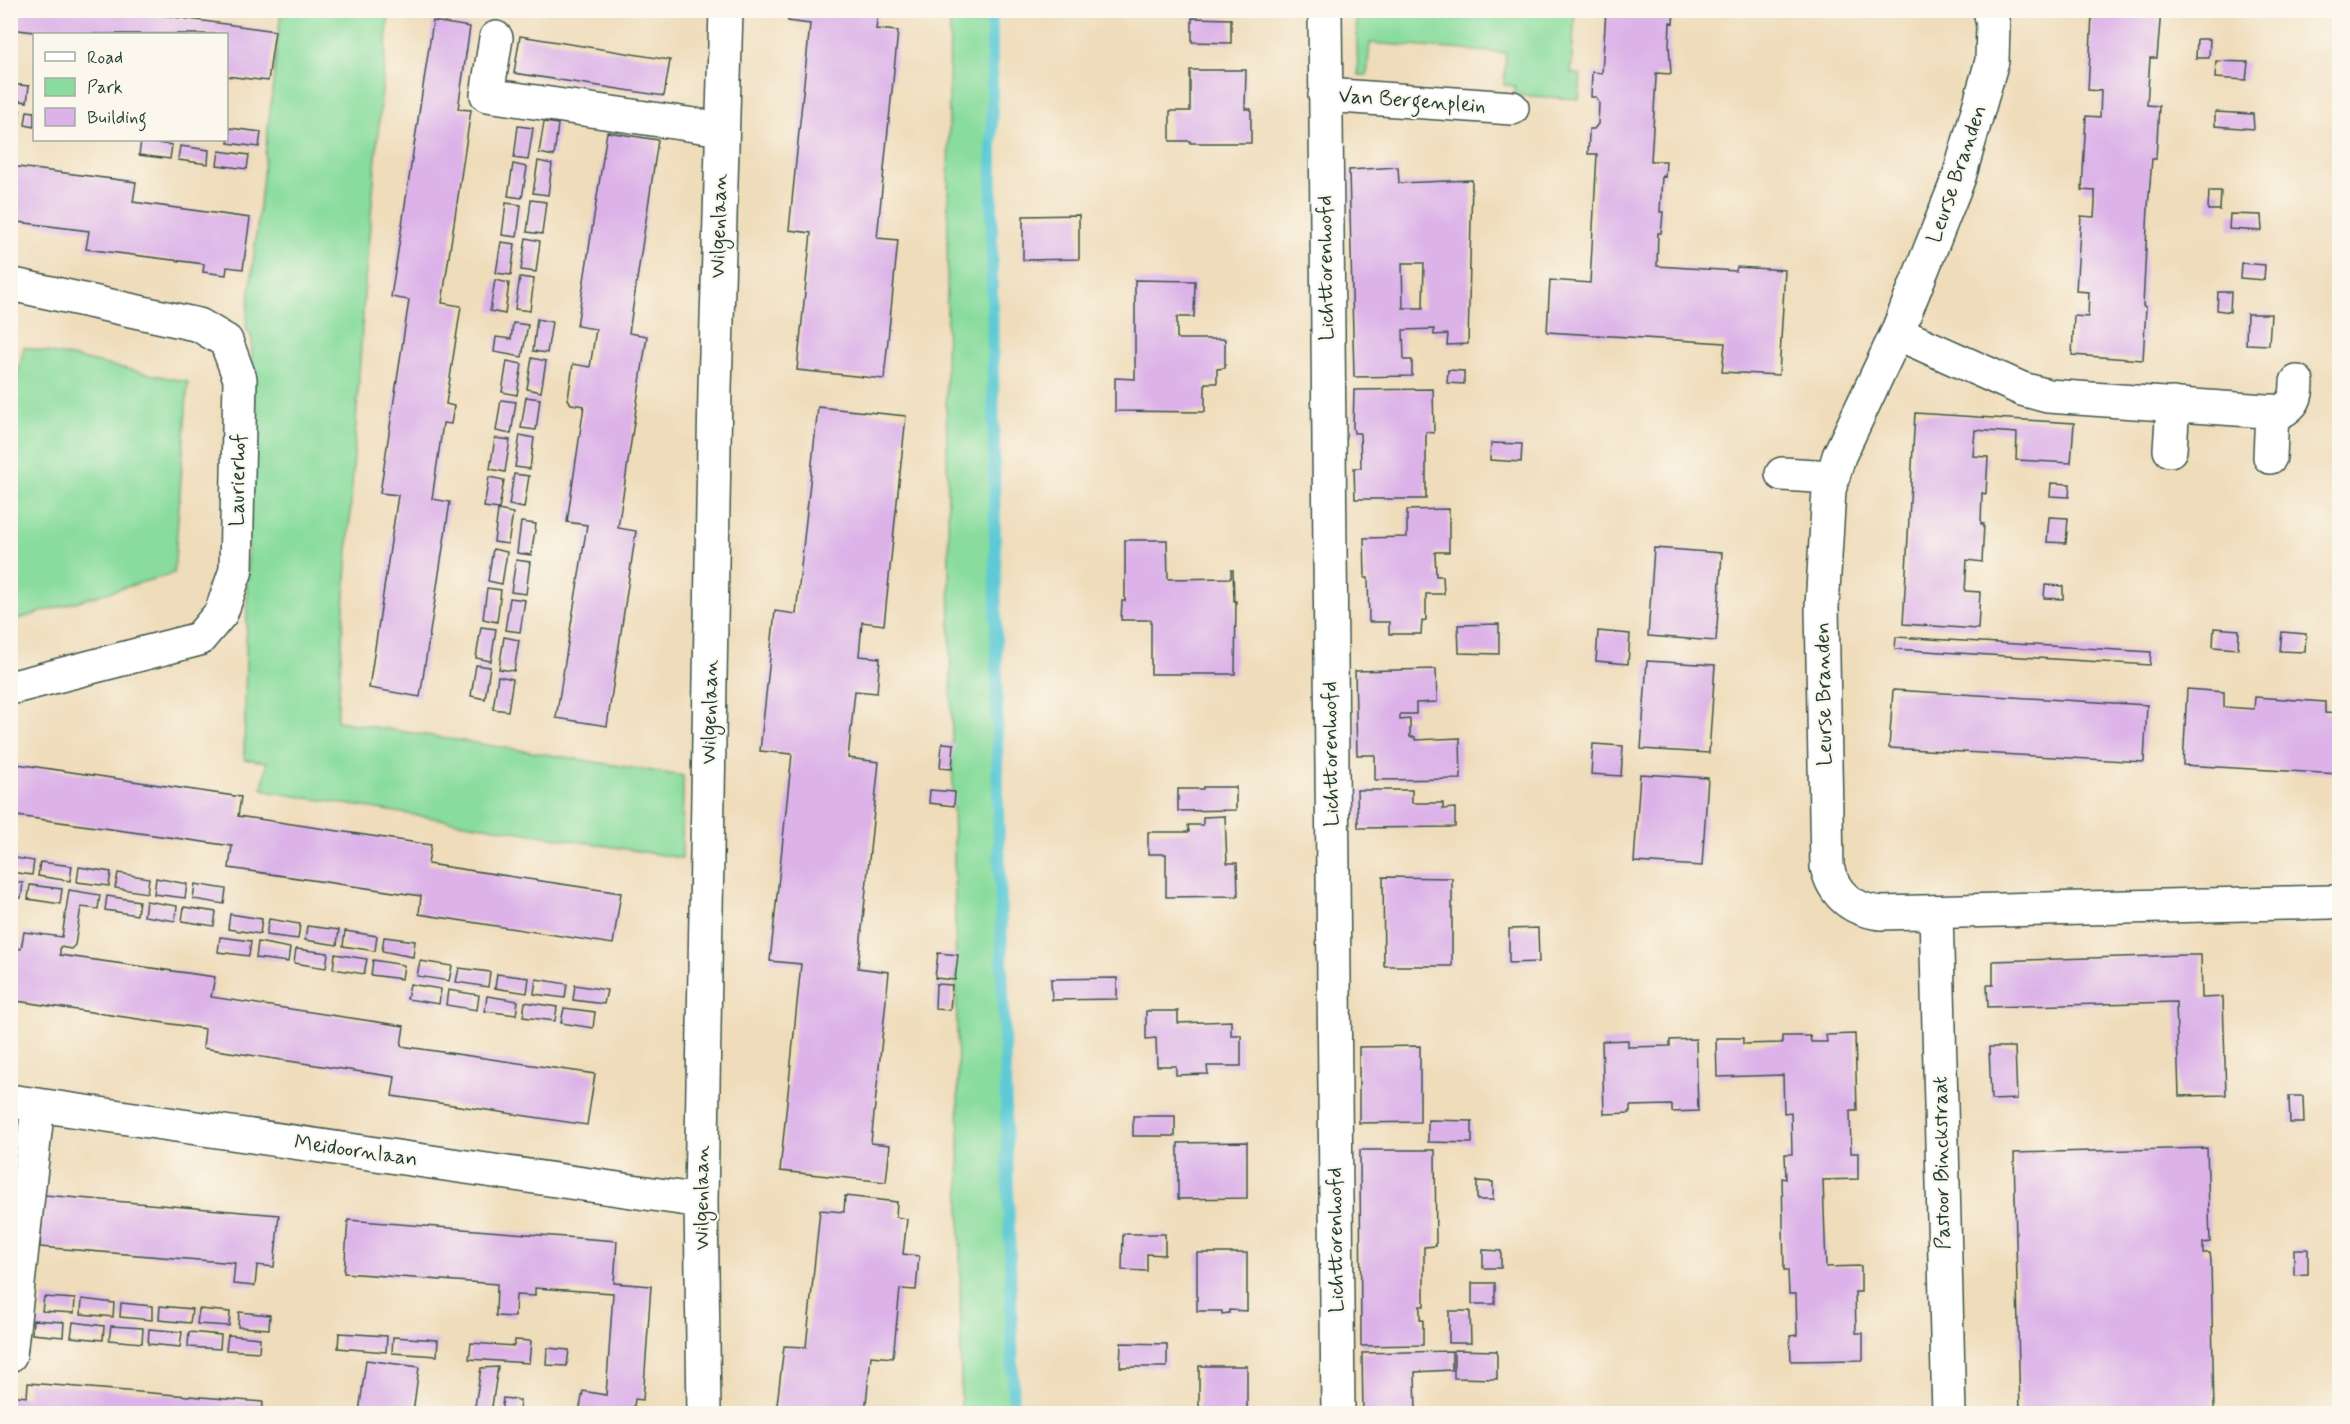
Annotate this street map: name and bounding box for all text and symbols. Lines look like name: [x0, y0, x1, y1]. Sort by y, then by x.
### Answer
legend: [33, 33, 228, 141]
text: Road: [87, 46, 123, 70]
text: Park: [87, 76, 123, 100]
street label: Van Bergenplein: [1337, 82, 1487, 122]
street label: Leurse Branden: [1920, 101, 1994, 247]
text: Building: [87, 106, 147, 132]
street label: Wilgenlaan: [704, 173, 735, 279]
street label: Lichttorenhoofd: [1311, 195, 1341, 341]
street label: Laurierhof: [223, 433, 253, 527]
street label: Leurse Branden: [1809, 622, 1839, 766]
street label: Wilgenlaan: [695, 659, 726, 765]
street label: Lichttorenhoofd: [1316, 681, 1346, 827]
street label: Pastoor Binckstraat: [1926, 1076, 1958, 1250]
street label: Meidoornlaan: [292, 1128, 420, 1174]
street label: Wilgenlaan: [688, 1145, 717, 1250]
street label: Lichttorenhoofd: [1321, 1167, 1351, 1313]

